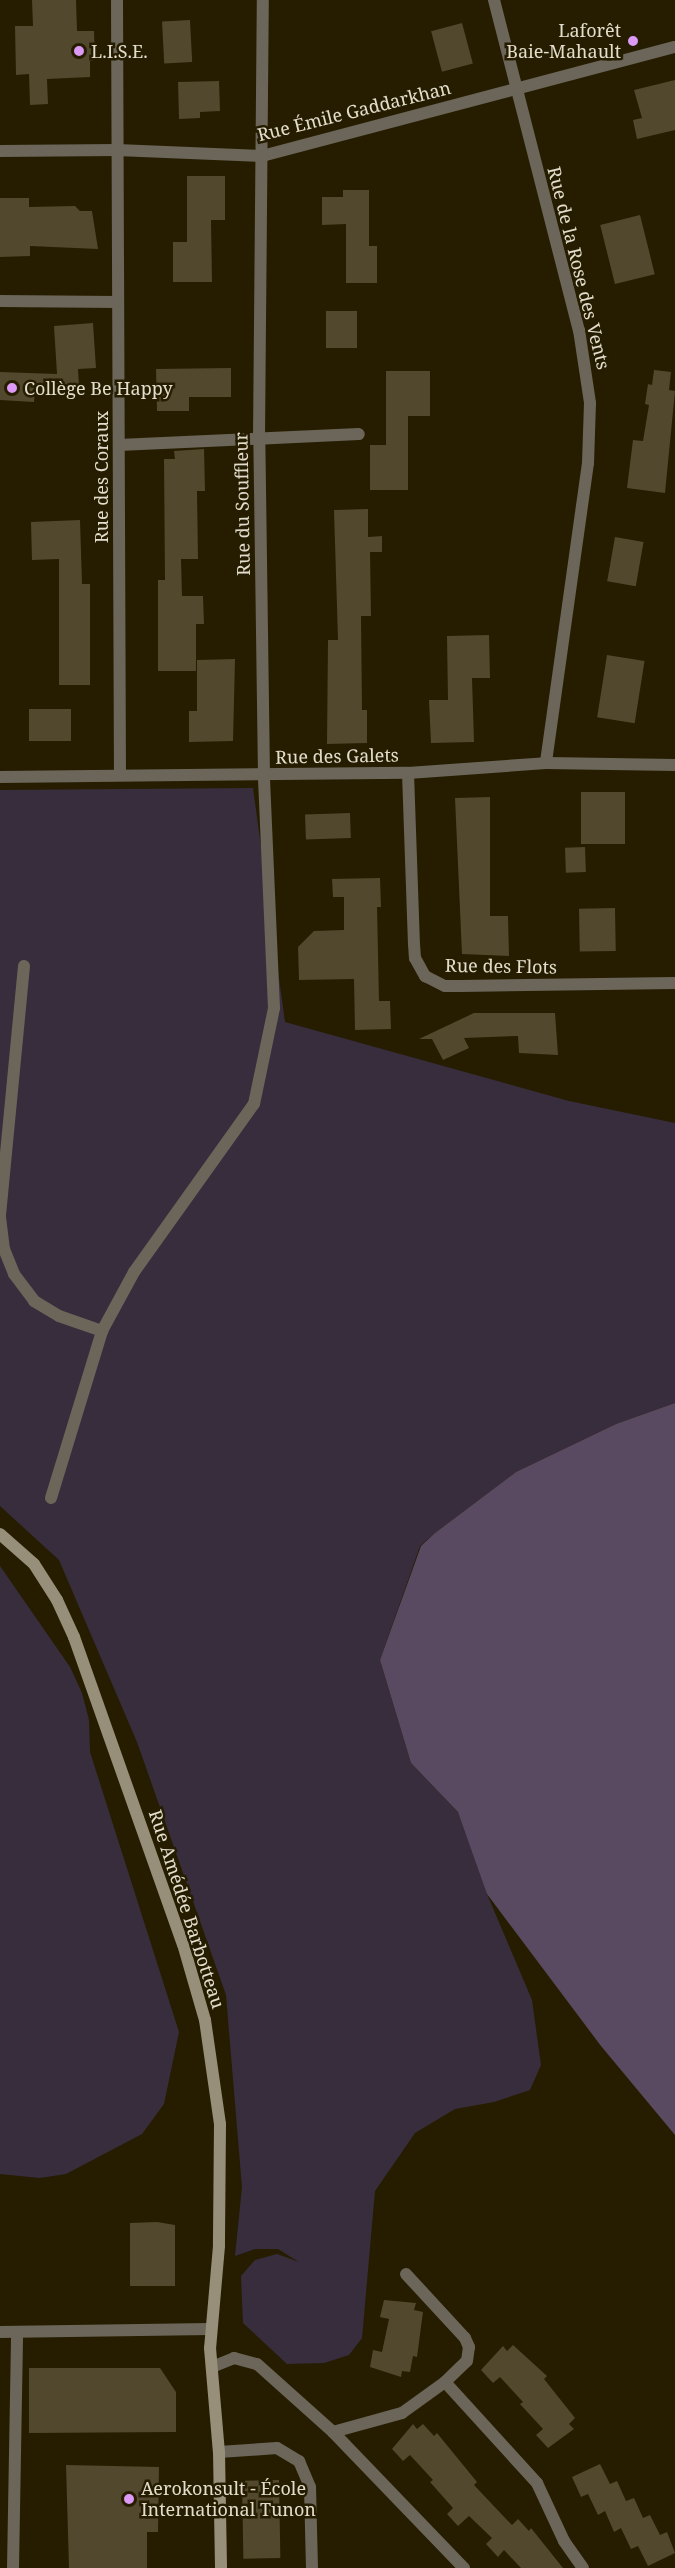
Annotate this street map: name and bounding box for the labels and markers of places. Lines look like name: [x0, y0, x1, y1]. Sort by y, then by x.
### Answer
place label: Laforêt Baie-Mahault: [506, 20, 621, 63]
marker: Laforêt Baie-Mahault: [626, 34, 640, 48]
place label: L.I.S.E.: [91, 40, 148, 62]
marker: L.I.S.E.: [72, 44, 86, 58]
place label: Collège Be Happy: [24, 377, 173, 399]
marker: Collège Be Happy: [5, 381, 19, 395]
place label: Aerokonsult - École International Tunon: [141, 2478, 316, 2520]
marker: Aerokonsult - École International Tunon: [122, 2492, 136, 2506]

